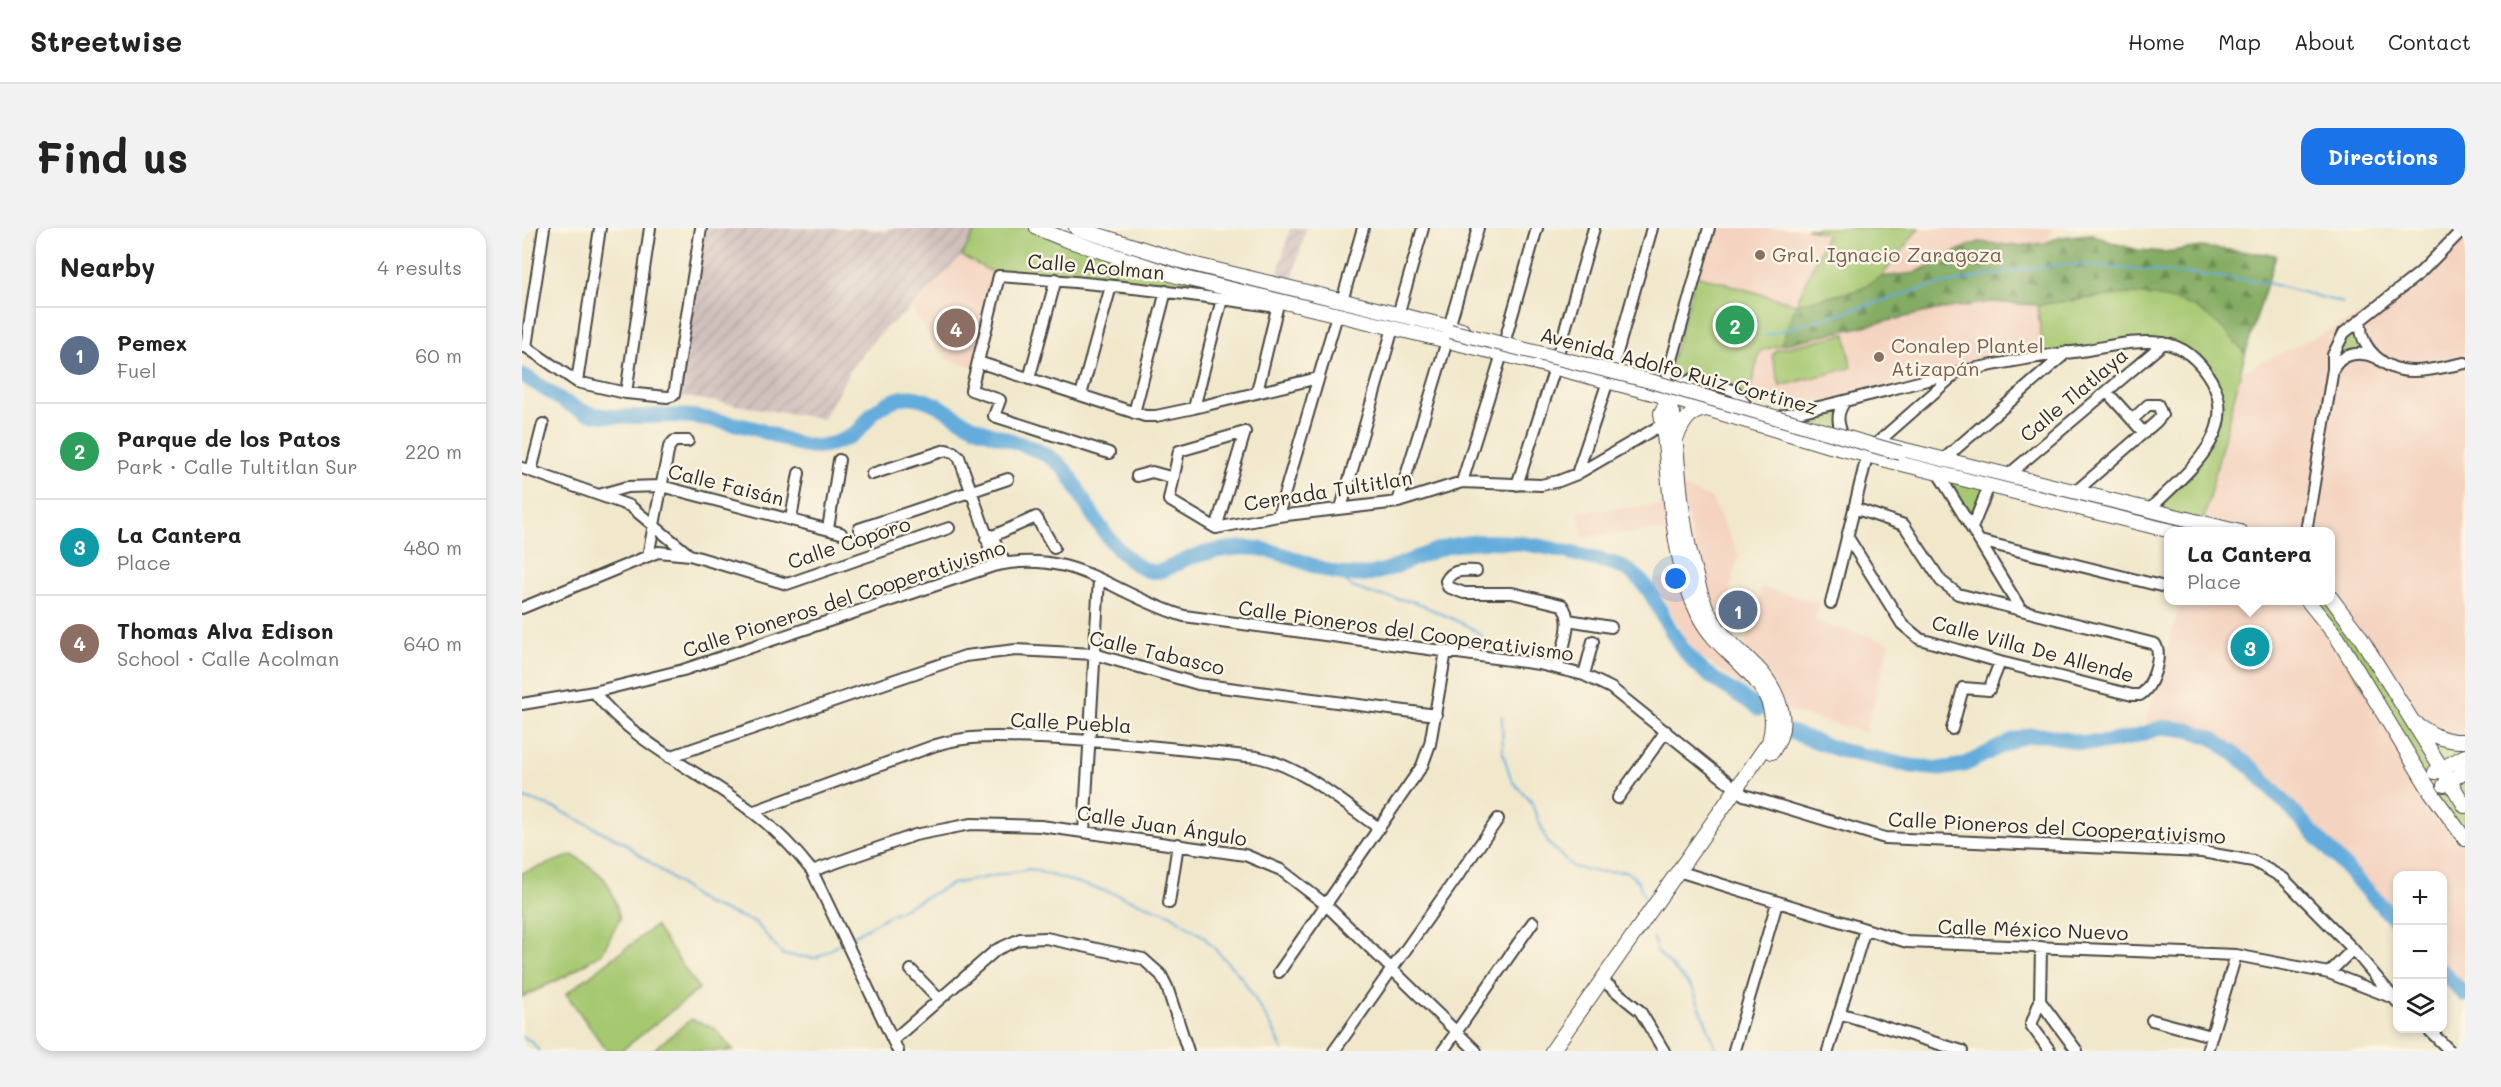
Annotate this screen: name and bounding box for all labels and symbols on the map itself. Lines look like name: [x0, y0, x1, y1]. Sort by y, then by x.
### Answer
place label: Gral. Ignacio Zaragoza: [1772, 241, 2002, 267]
street label: Calle Acolman: [1026, 247, 1166, 285]
marker: Gral. Ignacio Zaragoza: [1753, 248, 1767, 262]
pin: 2: [1716, 302, 1754, 348]
pin: 4: [936, 306, 976, 350]
street label: Avenida Adolfo Ruiz Cortinez: [1538, 320, 1821, 420]
place label: Conalep Plantel Atizapán: [1891, 332, 2044, 381]
street label: Calle Tlatlaya: [2014, 341, 2133, 447]
marker: Conalep Plantel Atizapán: [1872, 350, 1886, 364]
street label: Calle Faisán: [666, 457, 787, 511]
street label: Cerrada Tultitlan: [1242, 464, 1414, 516]
street label: Calle Coporo: [784, 510, 914, 574]
street label: Calle Pioneros del Cooperativismo: [679, 533, 1009, 663]
your location: [1661, 564, 1690, 593]
pin: 1: [1718, 588, 1758, 632]
street label: Calle Pioneros del Cooperativismo: [1237, 594, 1575, 666]
street label: Calle Villa De Allende: [1929, 609, 2137, 688]
street label: Calle Tabasco: [1087, 624, 1227, 680]
pin: 3: [2230, 624, 2270, 670]
street label: Calle Puebla: [1010, 706, 1132, 738]
street label: Calle Juan Ángulo: [1075, 799, 1249, 851]
street label: Calle Pioneros del Cooperativismo: [1888, 805, 2227, 849]
street label: Calle México Nuevo: [1937, 913, 2129, 945]

